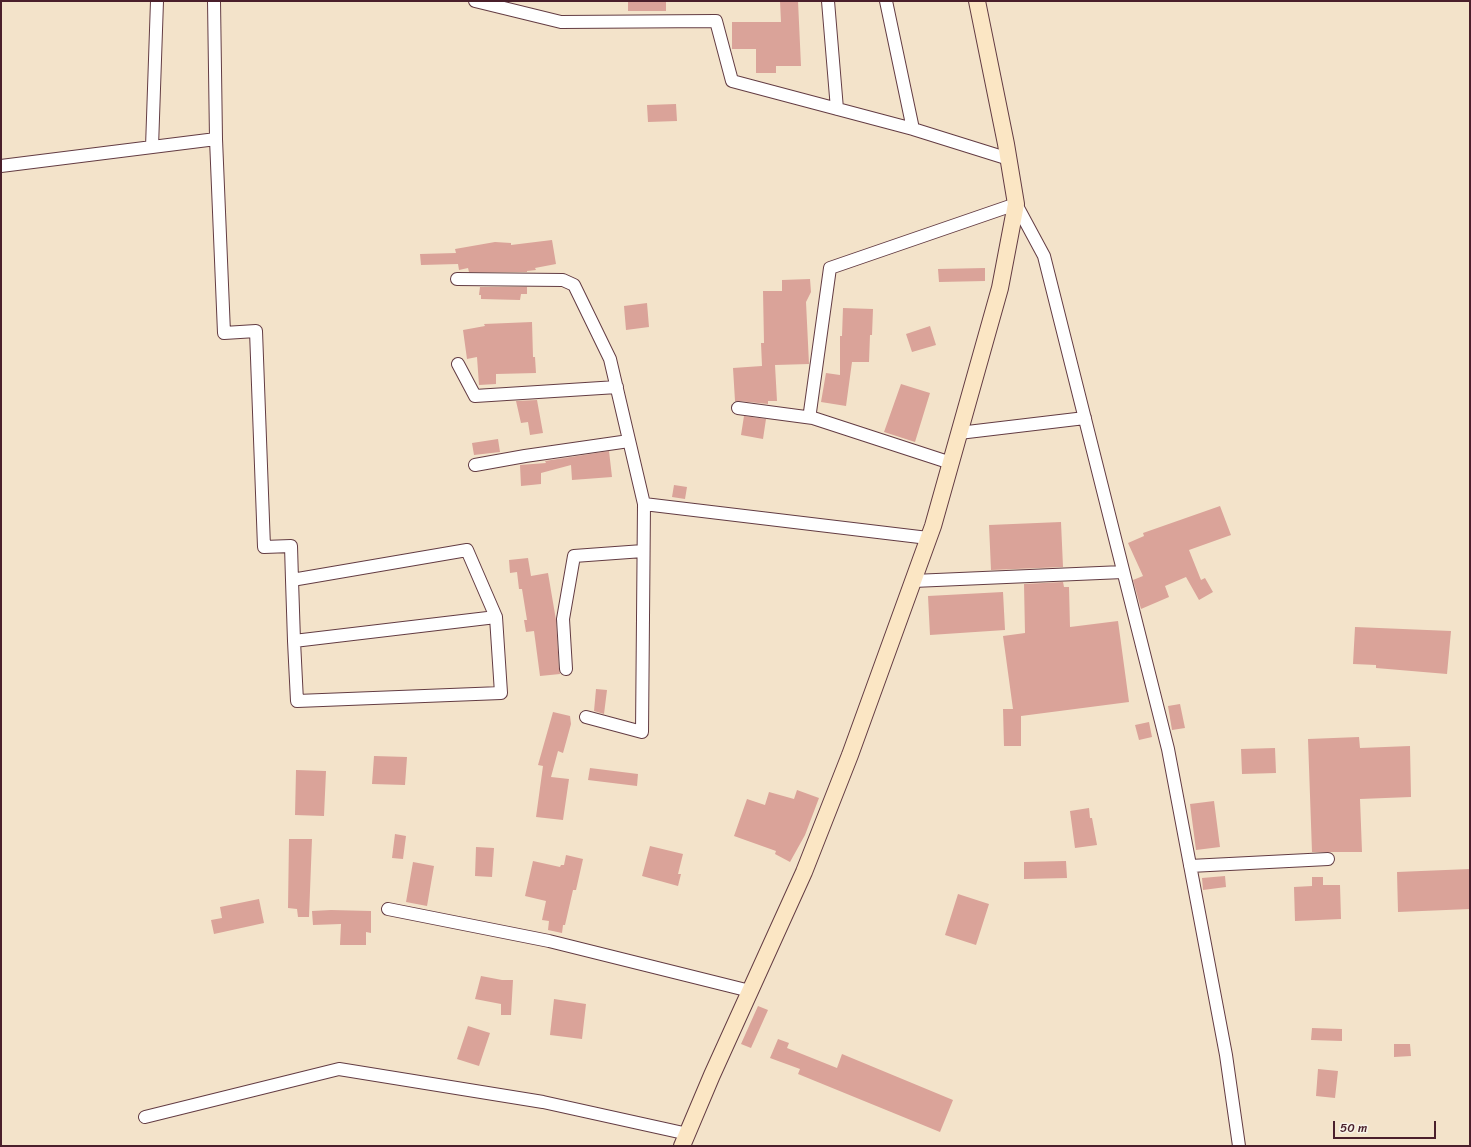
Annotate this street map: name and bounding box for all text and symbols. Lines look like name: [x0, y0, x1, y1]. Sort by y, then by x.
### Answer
scale bar: [1335, 1113, 1438, 1139]
text: 50 m: [1340, 1117, 1367, 1139]

